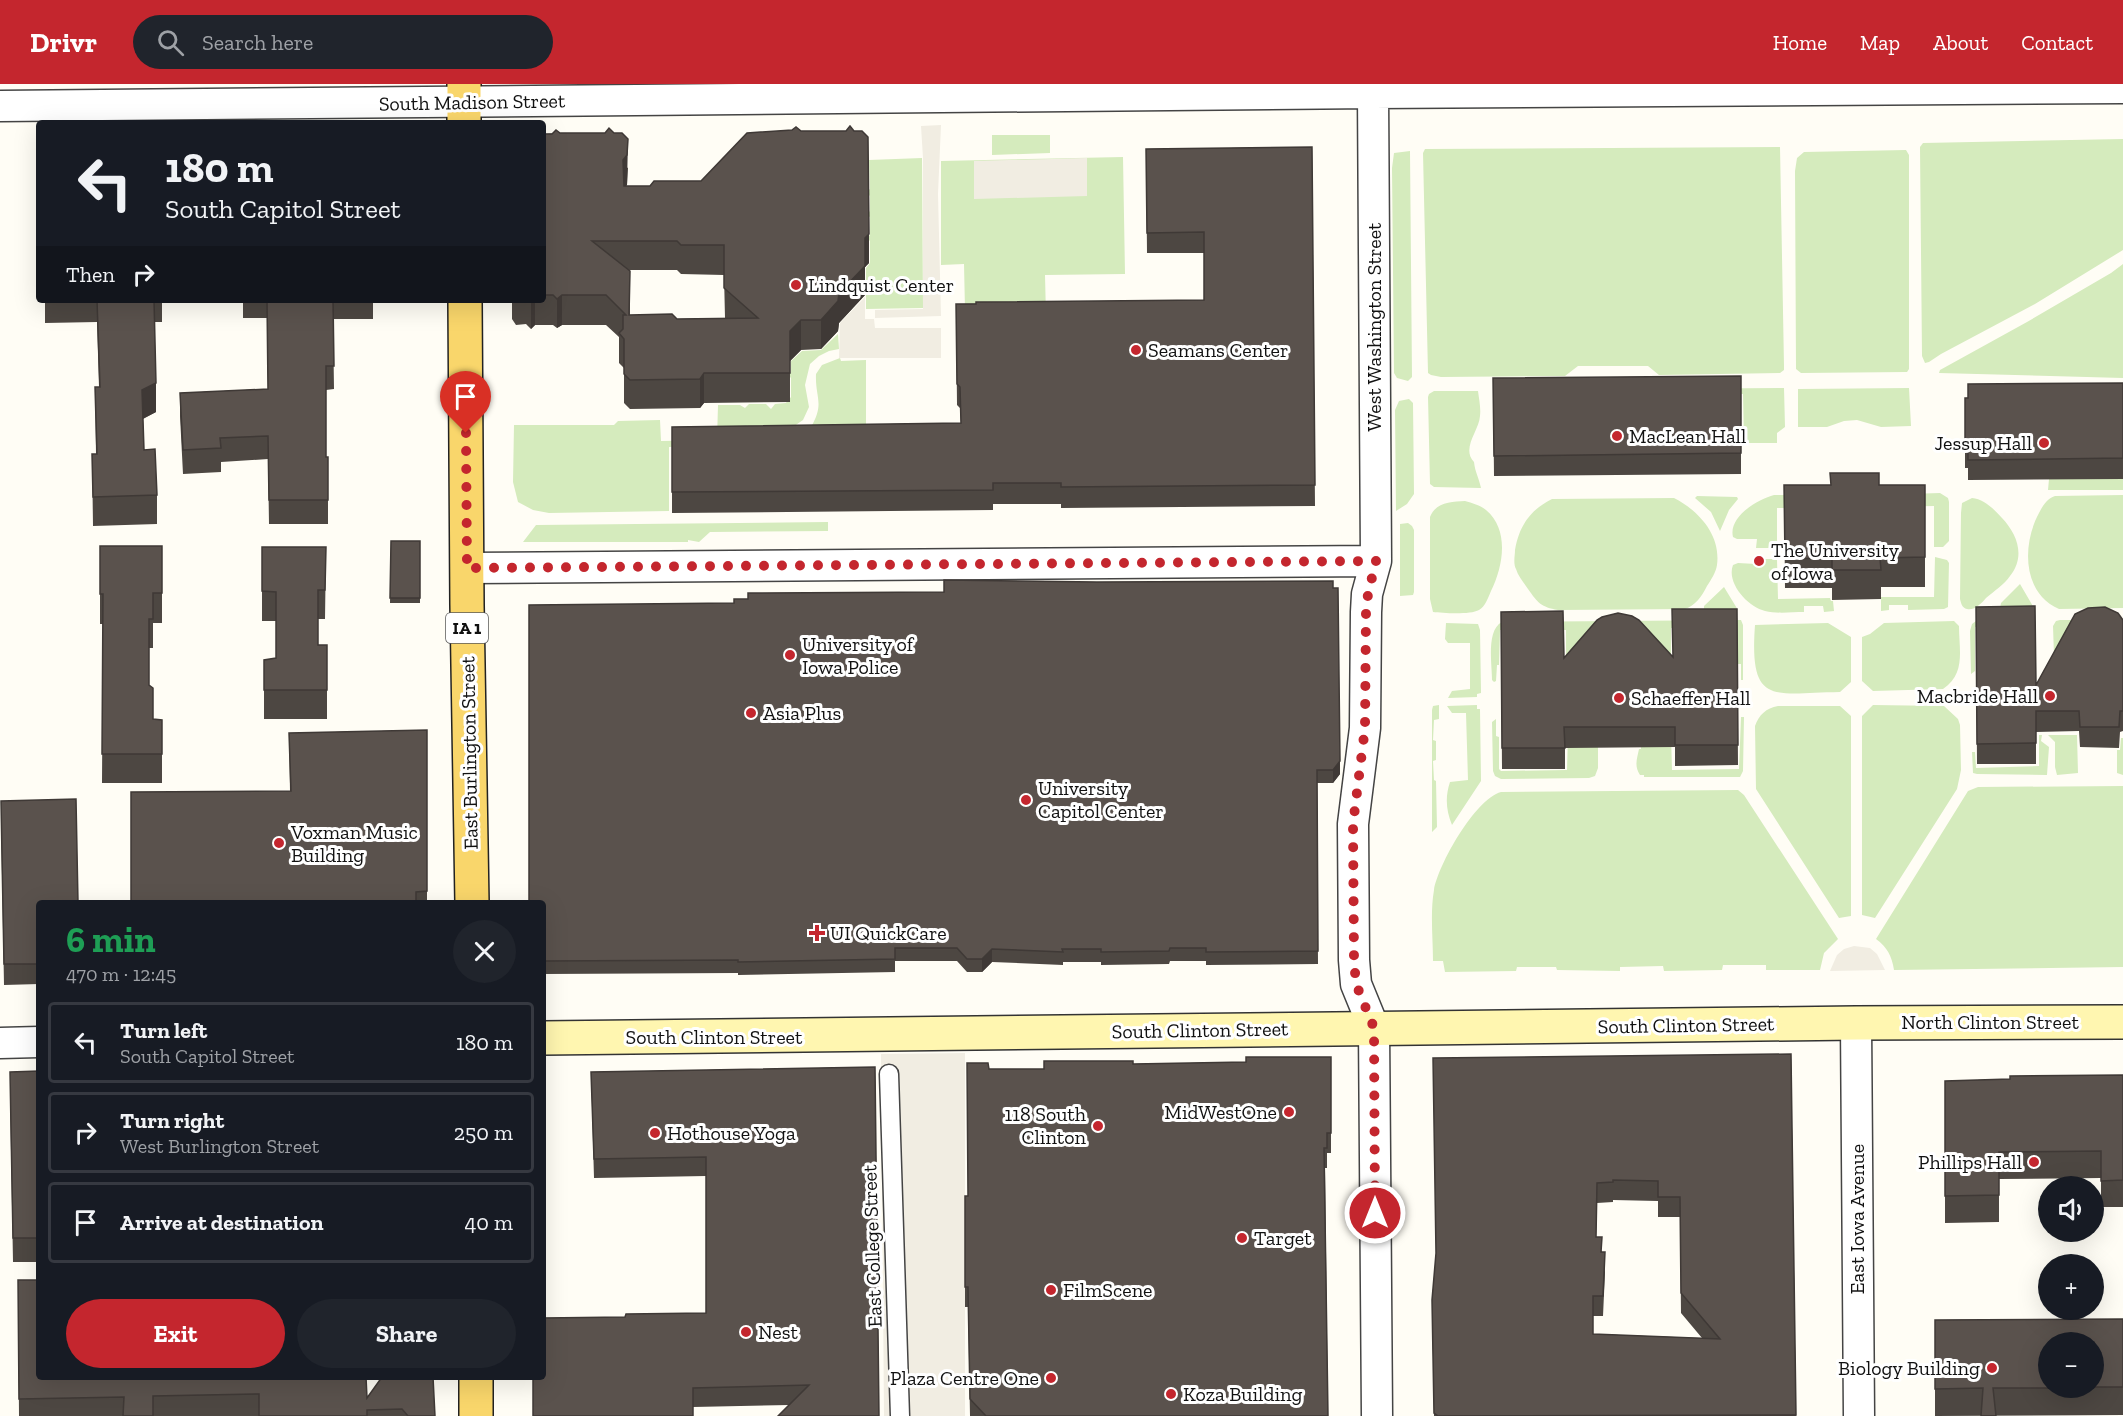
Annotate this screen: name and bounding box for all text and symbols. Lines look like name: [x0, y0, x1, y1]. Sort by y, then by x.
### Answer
search box: [133, 15, 553, 69]
text: Drivr: [30, 26, 97, 59]
icon: search: [154, 26, 187, 59]
text: Search here: [202, 29, 313, 56]
text: Home: [1773, 30, 1827, 55]
text: Map: [1860, 30, 1900, 55]
text: About: [1933, 30, 1988, 55]
text: Contact: [2021, 30, 2093, 55]
street label: South Madison Street: [379, 88, 566, 116]
text: 180 m: [165, 142, 273, 193]
icon: left: [66, 144, 144, 222]
text: South Capitol Street: [165, 193, 401, 225]
street label: West Washington Street: [1362, 222, 1386, 432]
icon: right: [127, 258, 160, 291]
text: Then: [66, 261, 115, 288]
place label: Lindquist Center: [808, 273, 954, 297]
marker: Lindquist Center: [789, 278, 803, 292]
place label: Seamans Center: [1148, 338, 1288, 362]
marker: Seamans Center: [1129, 343, 1143, 357]
pin: [440, 371, 491, 433]
icon: arrive: [449, 380, 482, 413]
place label: MacLean Hall: [1629, 424, 1746, 448]
marker: MacLean Hall: [1610, 429, 1624, 443]
place label: Jessup Hall: [1935, 431, 2032, 455]
marker: Jessup Hall: [2037, 436, 2051, 450]
place label: The University of Iowa: [1771, 538, 1900, 585]
marker: The University of Iowa: [1752, 554, 1766, 568]
road number: IA 1: [446, 613, 488, 643]
place label: University of Iowa Police: [802, 632, 915, 679]
marker: University of Iowa Police: [783, 648, 797, 662]
street label: East Burlington Street: [455, 656, 483, 850]
place label: Macbride Hall: [1917, 684, 2038, 708]
place label: Schaeffer Hall: [1631, 686, 1751, 710]
marker: Macbride Hall: [2043, 689, 2057, 703]
marker: Schaeffer Hall: [1612, 691, 1626, 705]
place label: Asia Plus: [763, 701, 841, 725]
marker: Asia Plus: [744, 706, 758, 720]
place label: University Capitol Center: [1038, 776, 1164, 823]
marker: University Capitol Center: [1019, 793, 1033, 807]
place label: Voxman Music Building: [290, 820, 418, 867]
marker: Voxman Music Building: [272, 836, 286, 850]
text: 6 min: [66, 918, 156, 961]
button: close: [453, 920, 516, 983]
place label: UI QuickCare: [830, 921, 947, 945]
marker: UI QuickCare: [808, 924, 826, 942]
text: 470 m · 12:45: [66, 962, 176, 986]
street label: North Clinton Street: [1901, 1010, 2079, 1034]
street label: South Clinton Street: [1597, 1011, 1775, 1039]
street label: South Clinton Street: [1111, 1016, 1289, 1044]
text: Turn left: [120, 1017, 207, 1044]
street label: South Clinton Street: [626, 1025, 803, 1049]
icon: left: [69, 1026, 102, 1059]
text: 180 m: [456, 1029, 513, 1056]
text: South Capitol Street: [120, 1044, 295, 1068]
place label: MidWestOne: [1164, 1100, 1277, 1124]
place label: 118 South Clinton: [1005, 1102, 1087, 1149]
marker: MidWestOne: [1282, 1105, 1296, 1119]
text: Turn right: [120, 1107, 224, 1134]
icon: right: [69, 1116, 102, 1149]
text: 250 m: [454, 1119, 513, 1146]
marker: 118 South Clinton: [1091, 1119, 1105, 1133]
place label: Hothouse Yoga: [667, 1121, 796, 1145]
marker: Hothouse Yoga: [648, 1126, 662, 1140]
text: West Burlington Street: [120, 1134, 319, 1158]
street label: East Iowa Avenue: [1845, 1144, 1869, 1294]
place label: Phillips Hall: [1918, 1150, 2022, 1174]
marker: Phillips Hall: [2027, 1155, 2041, 1169]
street label: East College Street: [857, 1164, 887, 1328]
map controls: [2038, 1176, 2104, 1398]
button: sound: [2038, 1176, 2104, 1242]
position arrow: [1343, 1181, 1407, 1245]
icon: arrive: [69, 1206, 102, 1239]
text: Arrive at destination: [120, 1209, 323, 1236]
text: 40 m: [464, 1209, 513, 1236]
place label: Target: [1254, 1226, 1312, 1250]
marker: Target: [1235, 1231, 1249, 1245]
button: +: [2038, 1254, 2104, 1320]
place label: FilmScene: [1063, 1278, 1153, 1302]
marker: FilmScene: [1044, 1283, 1058, 1297]
button: Exit: [66, 1299, 285, 1368]
button: Share: [297, 1299, 516, 1368]
place label: Nest: [758, 1320, 798, 1344]
marker: Nest: [739, 1325, 753, 1339]
button: −: [2038, 1332, 2104, 1398]
place label: Biology Building: [1838, 1356, 1980, 1380]
marker: Biology Building: [1985, 1361, 1999, 1375]
place label: Plaza Centre One: [890, 1366, 1039, 1390]
marker: Plaza Centre One: [1044, 1371, 1058, 1385]
place label: Koza Building: [1183, 1382, 1302, 1406]
marker: Koza Building: [1164, 1387, 1178, 1401]

